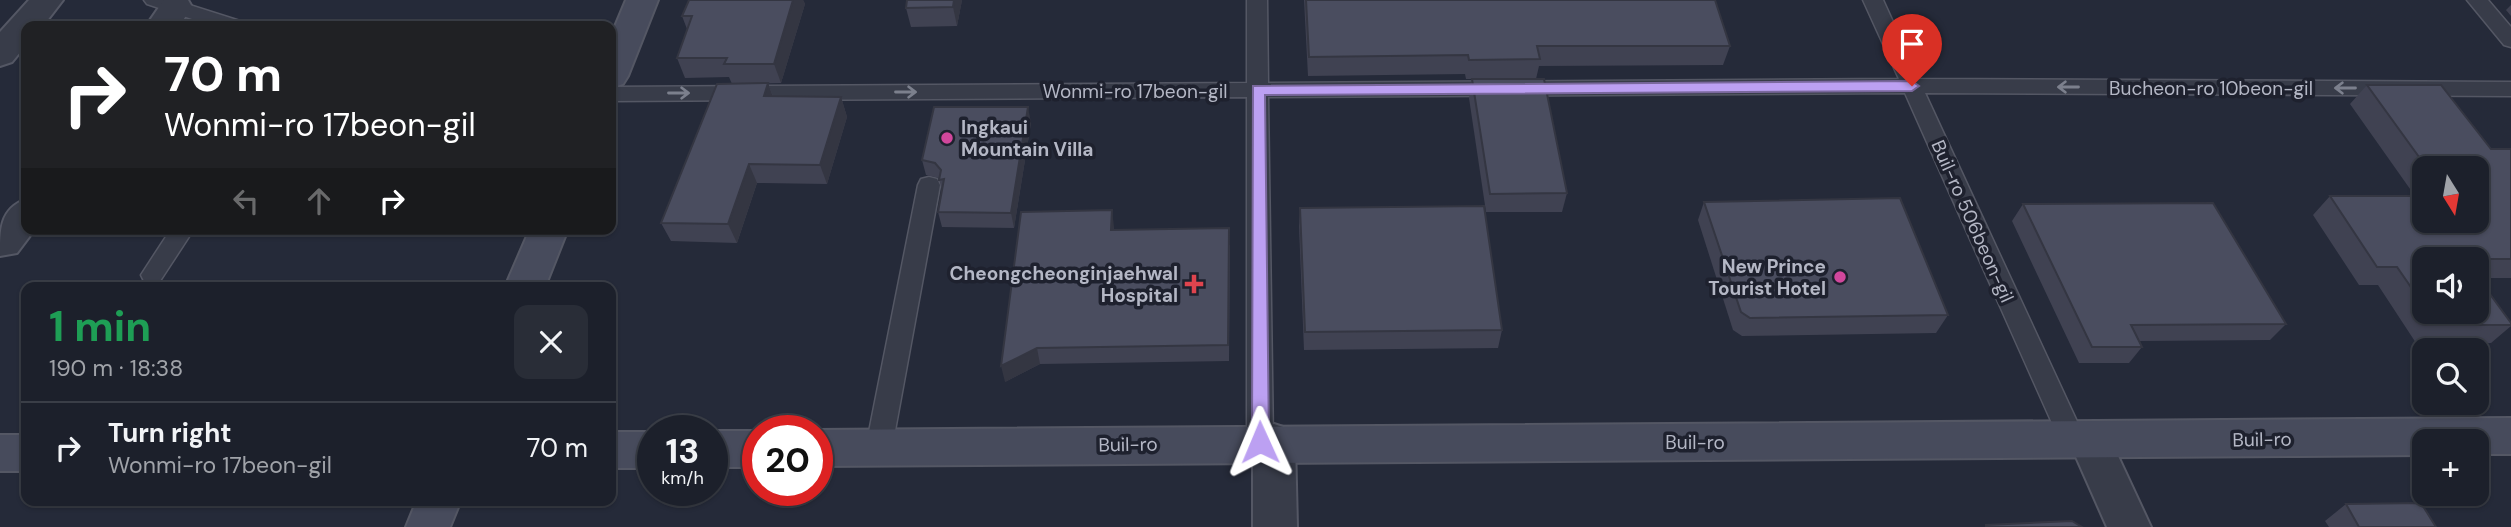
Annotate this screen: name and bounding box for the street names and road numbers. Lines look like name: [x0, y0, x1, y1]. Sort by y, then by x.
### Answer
street label: Bucheon-ro 10beon-gil: [2109, 76, 2313, 101]
street label: Wonmi-ro 17beon-gil: [1043, 79, 1227, 104]
street label: Buil-ro 506beon-gil: [1925, 136, 2020, 306]
street label: Buil-ro: [2232, 426, 2292, 453]
street label: Buil-ro: [1665, 430, 1725, 455]
street label: Buil-ro: [1098, 431, 1158, 458]

